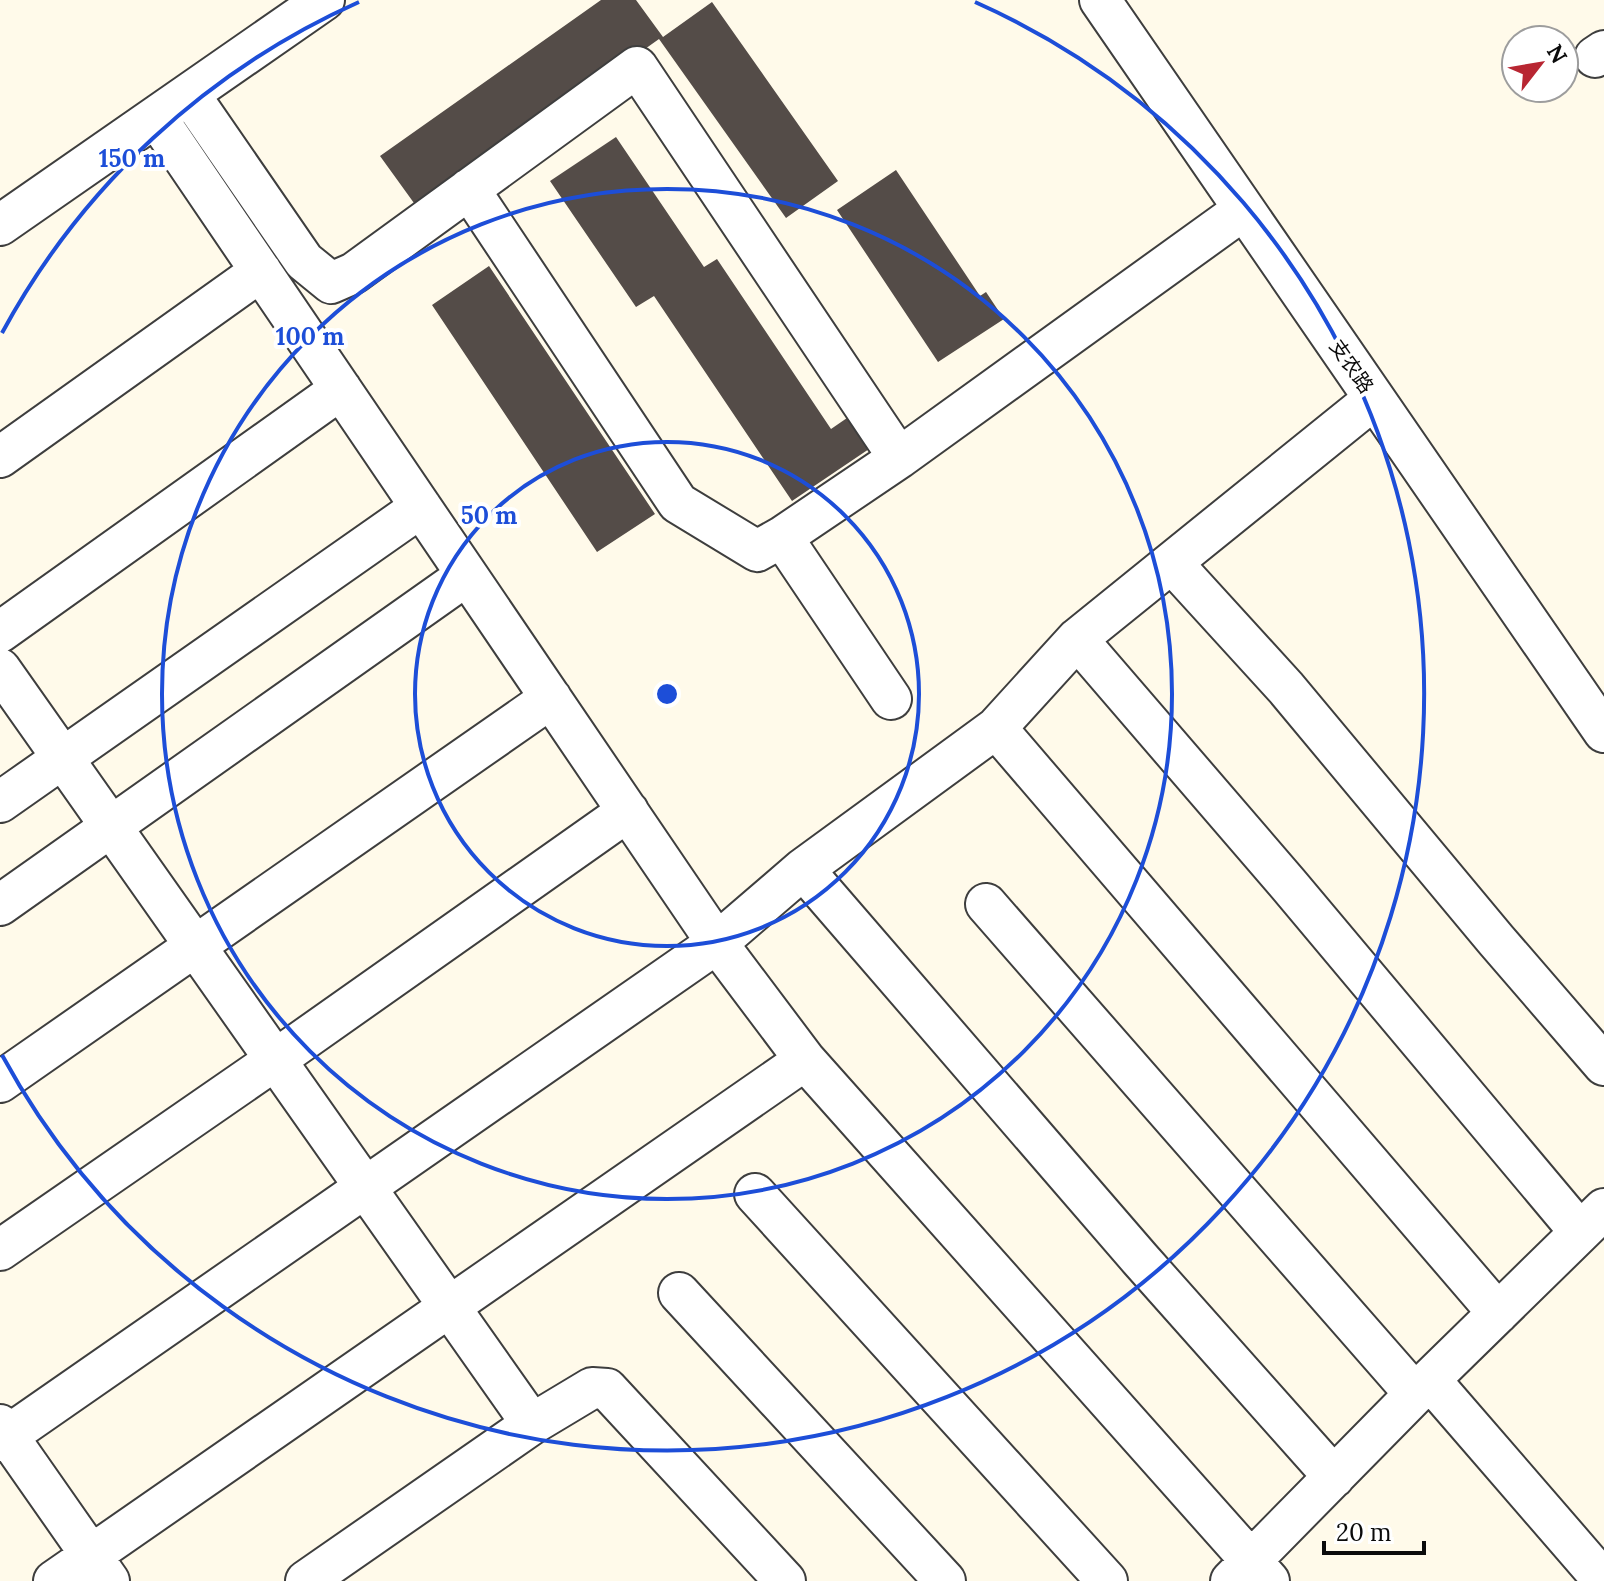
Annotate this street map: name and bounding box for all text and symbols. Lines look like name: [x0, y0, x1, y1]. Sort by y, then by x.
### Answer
north arrow: [1500, 24, 1580, 104]
text: N: [1541, 39, 1574, 68]
text: 150 m: [99, 143, 165, 174]
text: 100 m: [276, 321, 344, 352]
street label: 支农路: [1325, 334, 1379, 398]
text: 50 m: [461, 500, 517, 531]
centre of rings: [653, 680, 681, 708]
scale bar: [1324, 1505, 1424, 1555]
text: 20 m: [1336, 1517, 1392, 1548]

